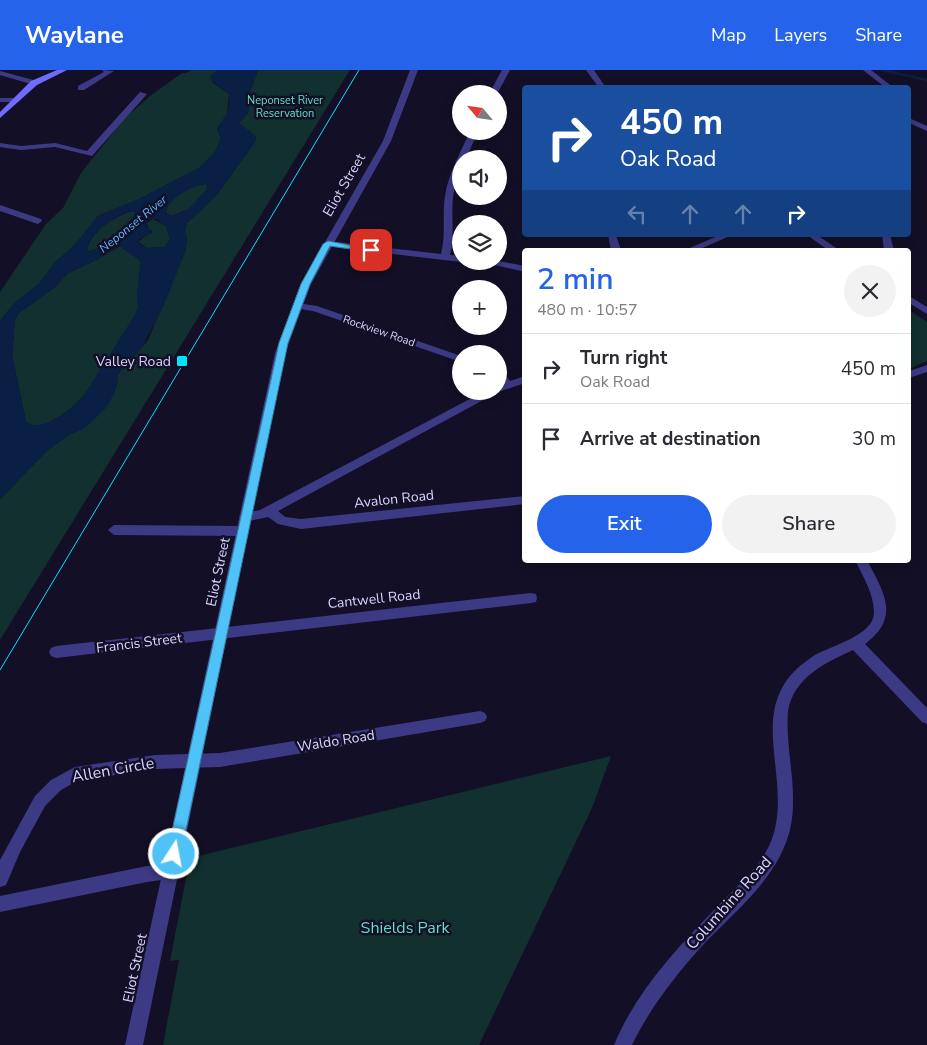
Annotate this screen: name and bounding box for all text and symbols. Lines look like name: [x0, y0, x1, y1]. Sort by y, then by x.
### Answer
text: Waylane: [25, 19, 124, 51]
text: Map: [711, 23, 746, 47]
text: Layers: [774, 23, 827, 47]
text: Share: [855, 23, 902, 47]
north arrow: [452, 85, 508, 140]
map controls: [452, 85, 507, 400]
park label: Neponset River Reservation: [247, 93, 323, 121]
text: 450 m: [620, 99, 723, 146]
icon: right: [537, 105, 602, 170]
text: Oak Road: [620, 144, 716, 174]
street label: Eliot Street: [318, 150, 370, 220]
button: sound: [452, 150, 507, 205]
water label: Neponset River: [96, 191, 171, 256]
icon: left: [623, 200, 651, 228]
icon: ahead: [676, 200, 704, 228]
icon: ahead: [729, 200, 757, 228]
icon: right: [782, 200, 810, 228]
button: layers: [452, 215, 507, 270]
pin: [350, 229, 392, 271]
icon: arrive: [357, 236, 385, 264]
text: 2 min: [537, 259, 613, 300]
button: close: [844, 265, 896, 317]
button: +: [452, 280, 507, 335]
text: 480 m · 10:57: [537, 299, 638, 321]
street label: Rockview Road: [341, 312, 417, 350]
button: −: [452, 345, 507, 400]
text: Turn right: [580, 345, 667, 371]
place label: Valley Road: [95, 352, 171, 371]
marker: Valley Road: [175, 354, 189, 368]
icon: right: [537, 355, 565, 383]
text: 450 m: [841, 356, 896, 382]
text: Oak Road: [580, 371, 650, 393]
icon: arrive: [537, 425, 565, 453]
text: Arrive at destination: [580, 426, 761, 452]
text: 30 m: [852, 426, 896, 452]
street label: Avalon Road: [353, 485, 435, 513]
button: Exit: [537, 495, 712, 553]
button: Share: [722, 495, 896, 553]
street label: Eliot Street: [201, 536, 235, 608]
street label: Cantwell Road: [327, 585, 421, 613]
street label: Francis Street: [95, 628, 183, 658]
street label: Waldo Road: [296, 725, 376, 757]
street label: Allen Circle: [70, 752, 156, 788]
position arrow: [147, 827, 199, 879]
street label: Columbine Road: [681, 852, 777, 954]
park label: Shields Park: [361, 917, 450, 939]
street label: Eliot Street: [118, 932, 152, 1004]

